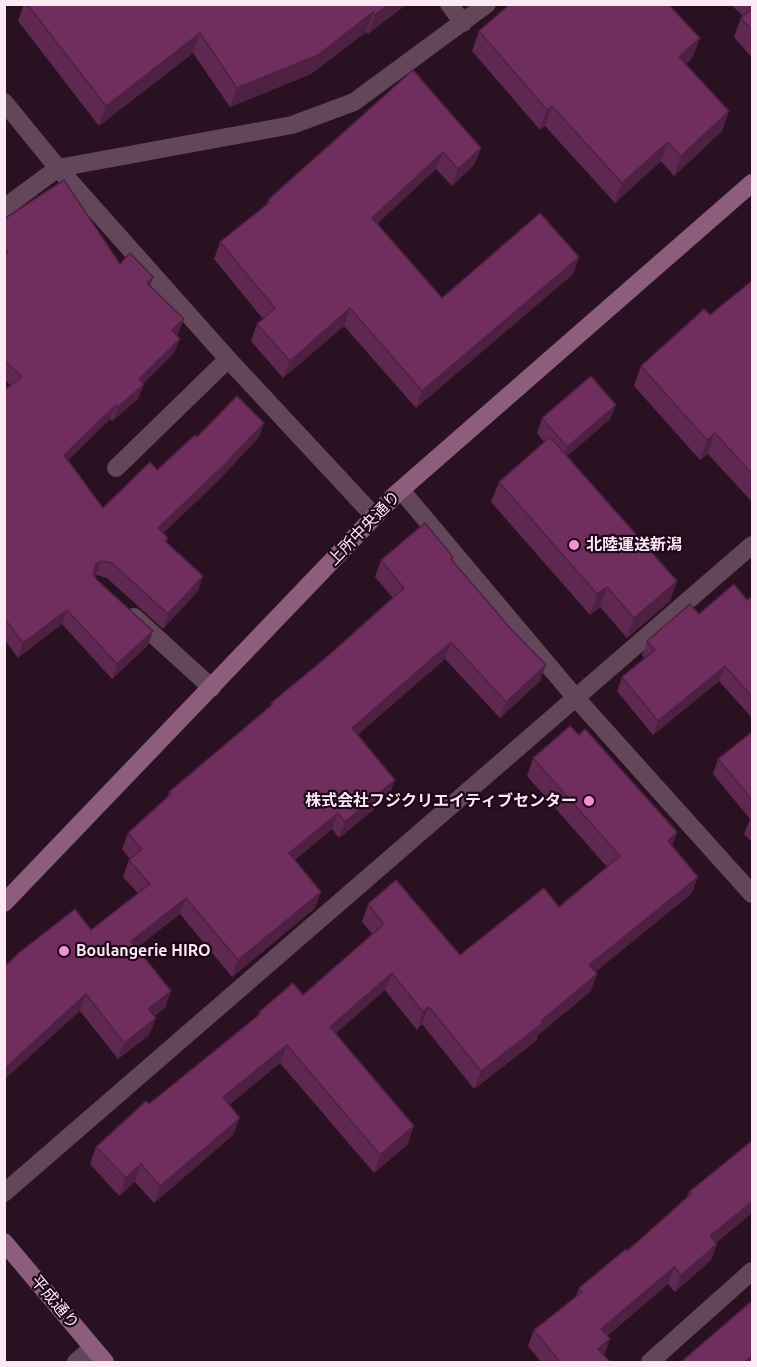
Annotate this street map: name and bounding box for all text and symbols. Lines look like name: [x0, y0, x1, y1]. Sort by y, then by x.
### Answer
street label: 上所中央通り: [324, 487, 404, 569]
place label: 北陸運送新潟: [586, 535, 682, 555]
marker: 北陸運送新潟: [567, 538, 581, 552]
place label: 株式会社フジクリエイティブセンター: [305, 791, 577, 811]
marker: 株式会社フジクリエイティブセンター: [582, 794, 596, 808]
place label: Boulangerie HIRO: [76, 941, 211, 961]
marker: Boulangerie HIRO: [57, 944, 71, 958]
street label: 平成通り: [27, 1271, 83, 1333]

